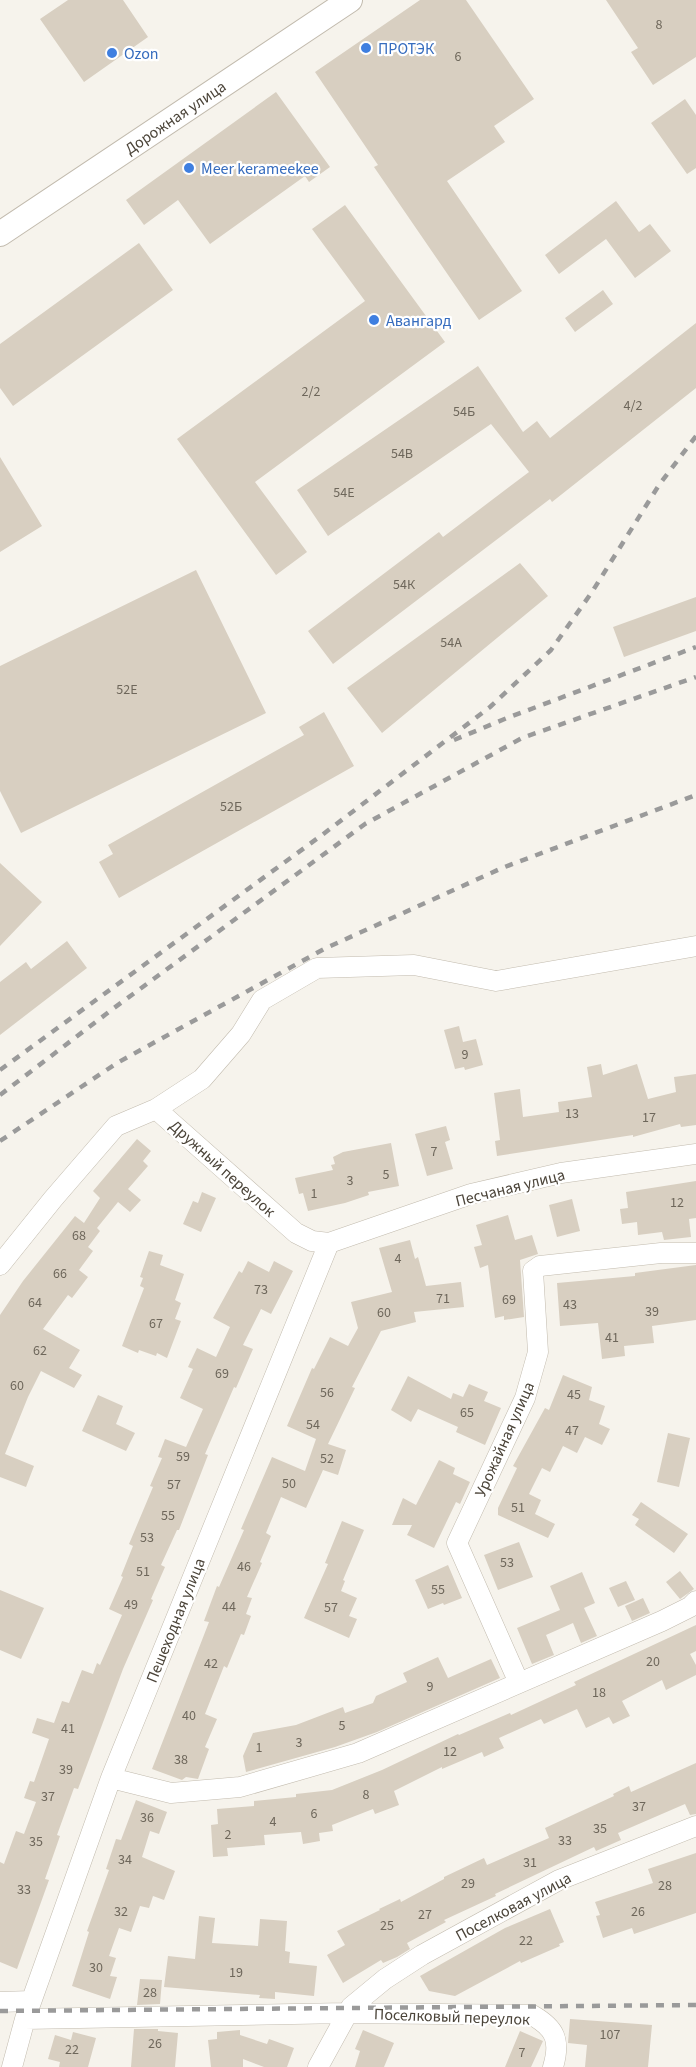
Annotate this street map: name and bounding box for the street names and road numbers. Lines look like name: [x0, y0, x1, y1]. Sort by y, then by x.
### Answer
street label: Дорожная улица: [120, 76, 231, 160]
street label: Дружный переулок: [165, 1115, 280, 1222]
street label: Песчаная улица: [453, 1164, 567, 1212]
street label: Урожайная улица: [470, 1378, 540, 1500]
street label: Пешеходная улица: [141, 1555, 211, 1686]
street label: Поселковая улица: [452, 1867, 575, 1947]
street label: Поселковый переулок: [374, 2003, 530, 2031]

